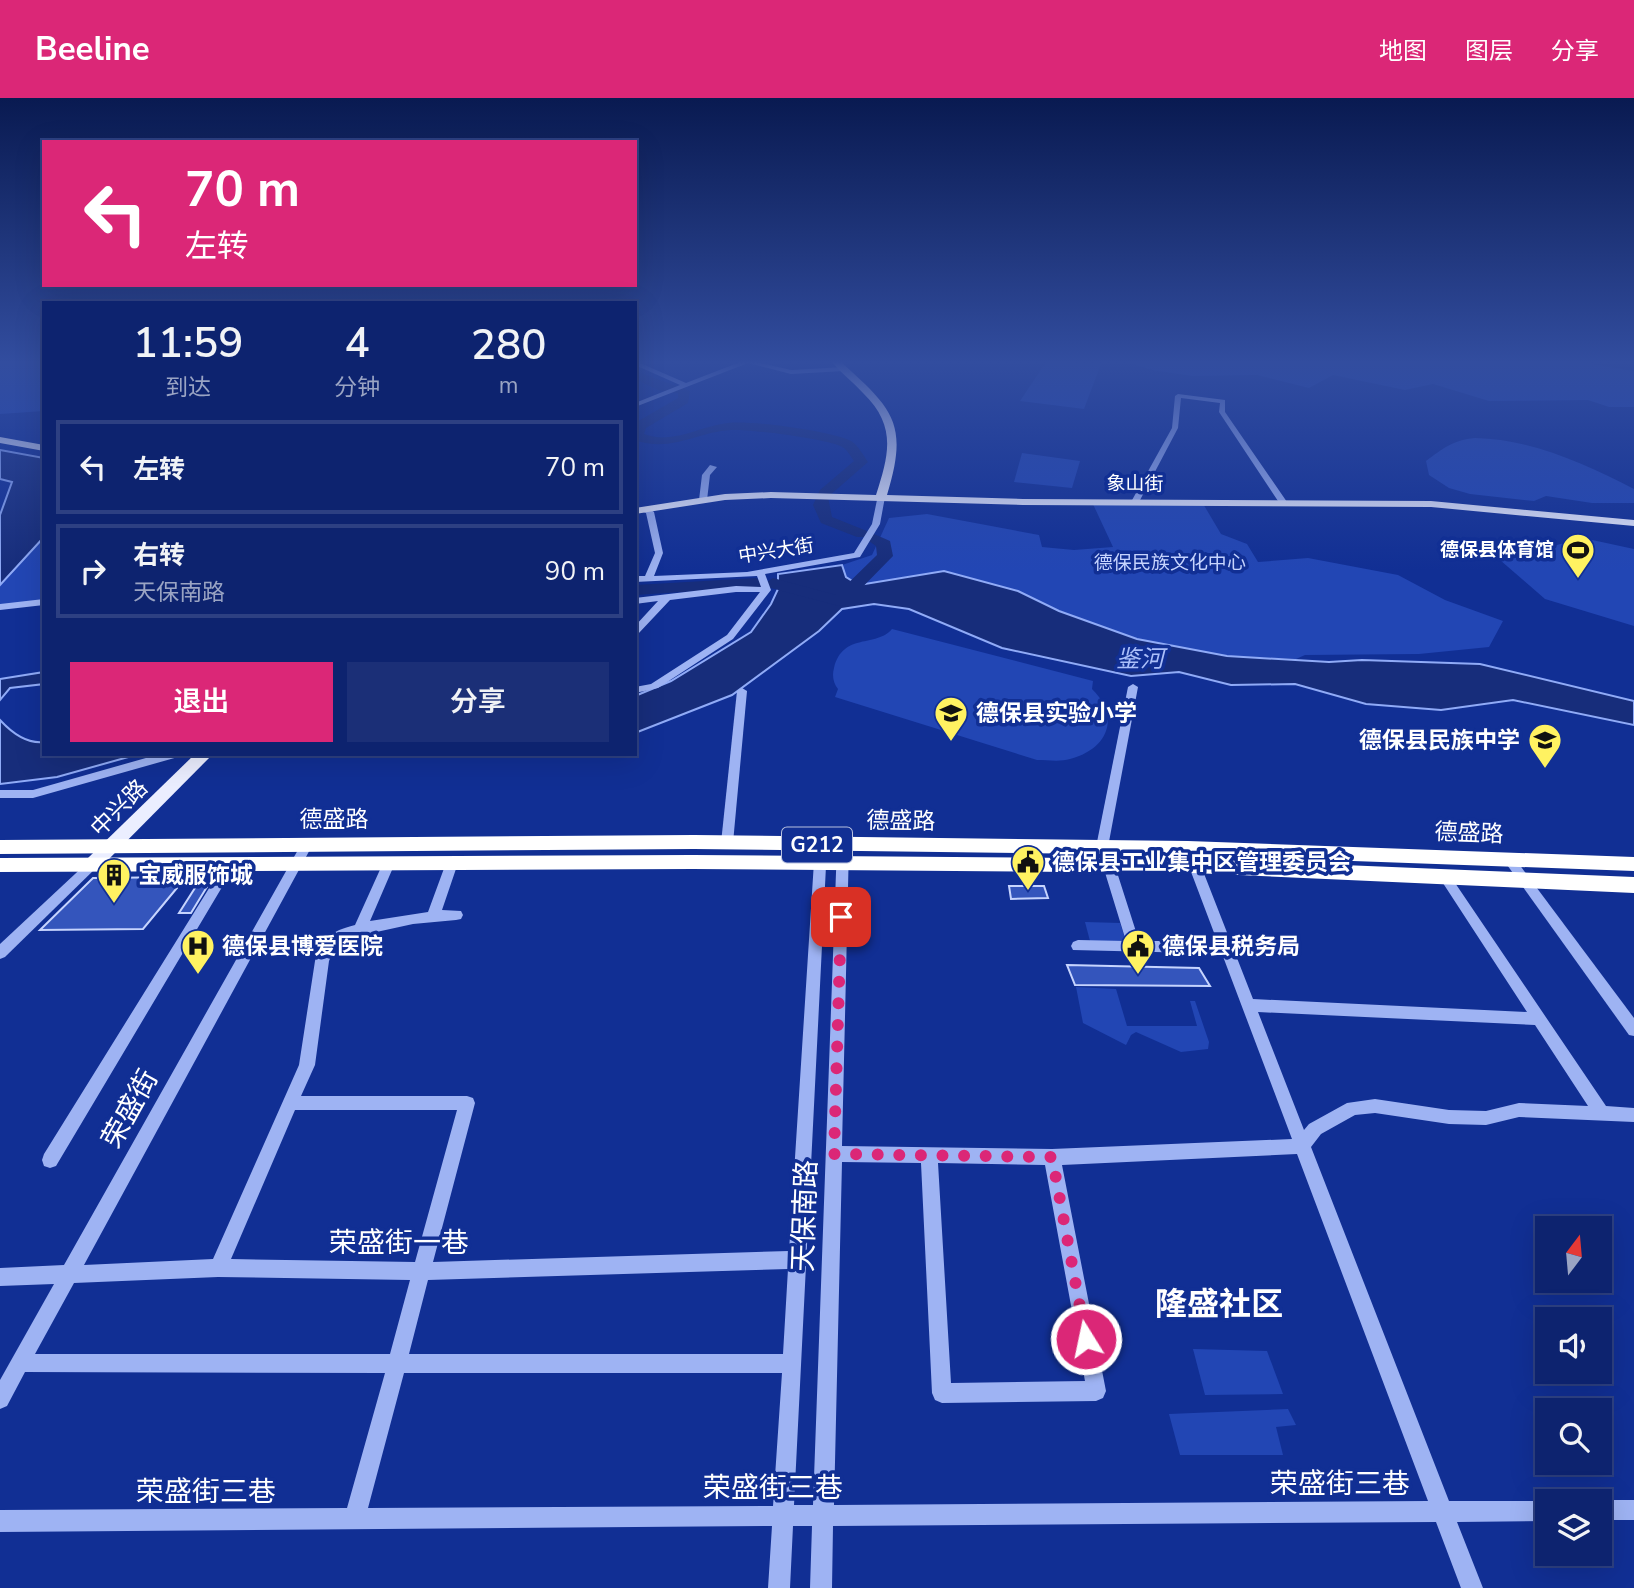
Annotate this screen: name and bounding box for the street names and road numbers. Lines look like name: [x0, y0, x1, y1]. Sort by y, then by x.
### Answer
street label: 象山街: [1106, 471, 1164, 497]
street label: 中兴大街: [736, 532, 816, 570]
street label: 中兴路: [84, 773, 154, 843]
street label: 德盛路: [300, 804, 369, 835]
street label: 德盛路: [866, 805, 936, 837]
street label: 德盛路: [1434, 816, 1504, 850]
road number: G212: [782, 828, 852, 862]
street label: 荣盛街: [93, 1063, 167, 1155]
street label: 天保南路: [784, 1159, 826, 1273]
street label: 荣盛街一巷: [329, 1224, 469, 1262]
street label: 荣盛街三巷: [1270, 1465, 1410, 1503]
street label: 荣盛街三巷: [703, 1469, 843, 1507]
street label: 荣盛街三巷: [136, 1473, 276, 1511]

